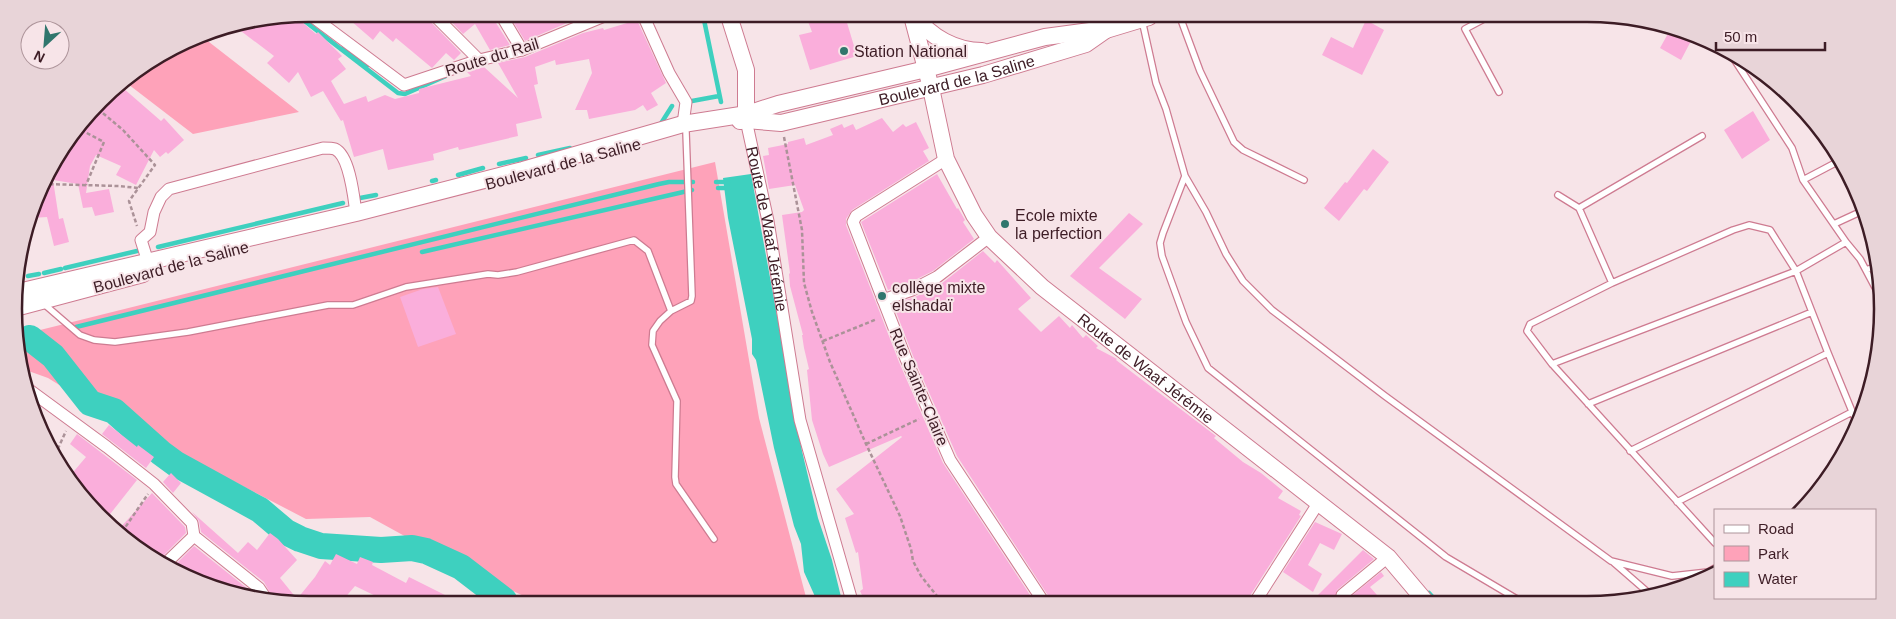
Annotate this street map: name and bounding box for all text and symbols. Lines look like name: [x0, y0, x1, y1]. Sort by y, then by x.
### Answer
north arrow: [20, 20, 70, 70]
scale bar: [1716, 20, 1825, 52]
text: 50 m: [1724, 28, 1757, 45]
street label: Route du Rail: [443, 35, 541, 79]
place label: Station National: [854, 43, 967, 60]
marker: Station National: [838, 45, 850, 57]
text: N: [31, 47, 47, 66]
street label: Boulevard de la Saline: [877, 51, 1037, 108]
street label: Boulevard de la Saline: [483, 135, 643, 193]
street label: Route de Waaf Jérémie: [743, 145, 791, 313]
place label: Ecole mixte la perfection: [1015, 207, 1102, 242]
marker: Ecole mixte la perfection: [999, 218, 1011, 230]
street label: Boulevard de la Saline: [91, 238, 251, 296]
place label: collège mixte elshadaï: [892, 279, 985, 314]
marker: collège mixte elshadaï: [876, 290, 888, 302]
street label: Route de Waaf Jérémie: [1075, 310, 1217, 426]
street label: Rue Sainte-Claire: [887, 326, 952, 449]
legend: [1714, 509, 1876, 599]
text: Road: [1758, 520, 1794, 537]
text: Park: [1758, 545, 1789, 562]
text: Water: [1758, 570, 1797, 587]

